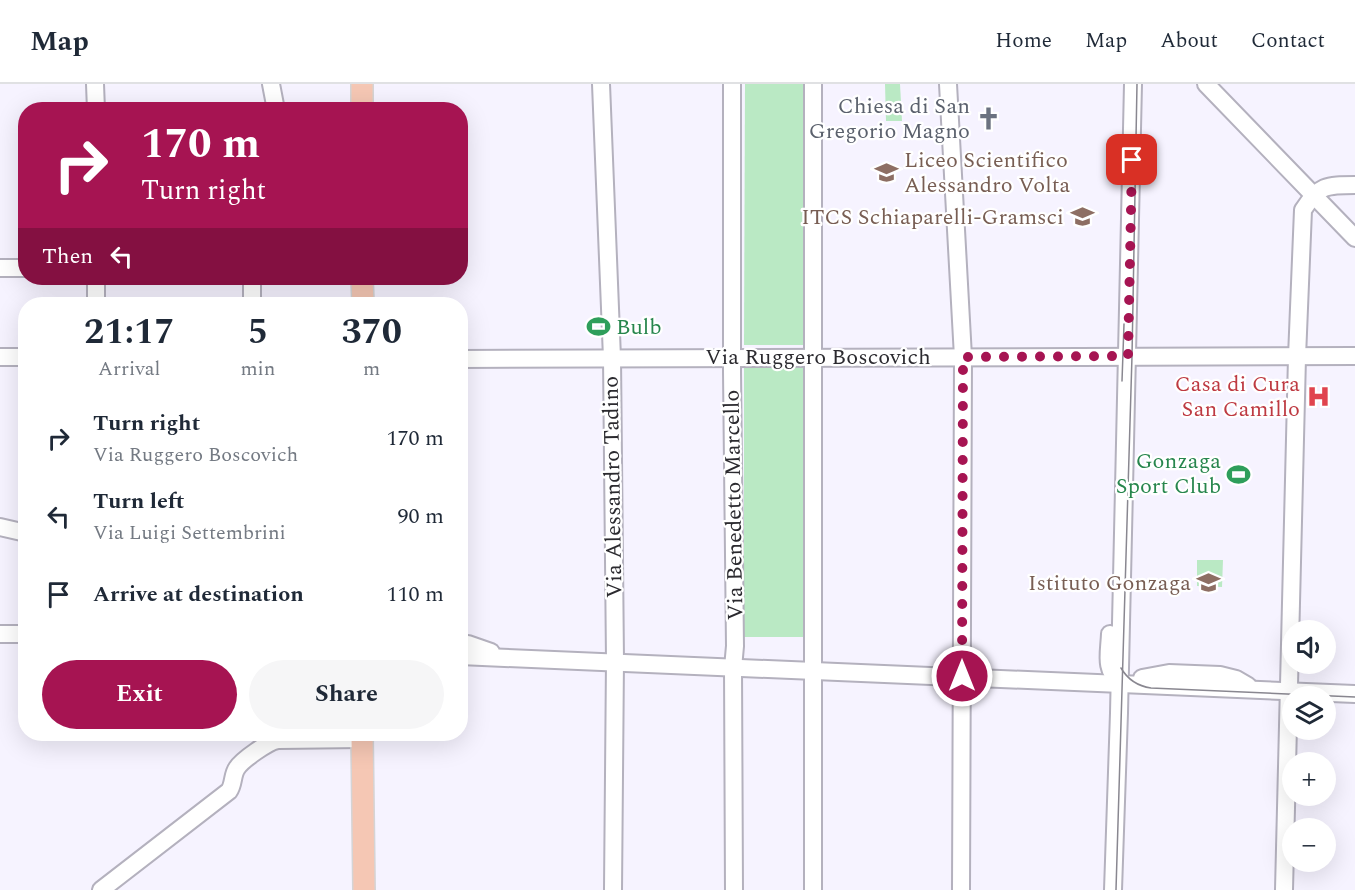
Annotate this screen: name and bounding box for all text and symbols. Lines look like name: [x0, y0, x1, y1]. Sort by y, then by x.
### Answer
text: Map: [30, 20, 89, 63]
text: Home: [995, 25, 1052, 57]
text: Map: [1085, 25, 1127, 57]
text: About: [1160, 25, 1218, 57]
text: Contact: [1251, 25, 1325, 57]
place label: Chiesa di San Gregorio Magno: [809, 90, 970, 148]
church icon: Chiesa di San Gregorio Magno: [975, 106, 1001, 132]
text: 170 m: [141, 113, 260, 176]
icon: right: [42, 126, 120, 204]
pin: [1106, 134, 1157, 185]
icon: arrive: [1115, 143, 1148, 176]
place label: Liceo Scientifico Alessandro Volta: [904, 144, 1070, 202]
school or university icon: Liceo Scientifico Alessandro Volta: [873, 160, 899, 186]
text: Turn right: [141, 170, 266, 212]
place label: ITCS Schiaparelli-Gramsci: [801, 201, 1064, 234]
school or university icon: ITCS Schiaparelli-Gramsci: [1069, 204, 1095, 230]
text: Then: [42, 240, 93, 273]
icon: left: [105, 240, 138, 273]
text: 21:17: [84, 305, 174, 360]
text: 5: [248, 305, 268, 360]
text: 370: [341, 305, 402, 360]
place label: Bulb: [616, 311, 662, 344]
sports icon: Bulb: [585, 314, 611, 340]
street label: Via Ruggero Boscovich: [705, 341, 931, 374]
text: Arrival: [98, 354, 160, 384]
text: min: [240, 354, 275, 384]
text: m: [363, 354, 380, 384]
place label: Casa di Cura San Camillo: [1175, 368, 1300, 426]
street label: Via Alessandro Tadino: [595, 376, 631, 598]
hospital icon: Casa di Cura San Camillo: [1305, 384, 1331, 410]
street label: Via Benedetto Marcello: [715, 389, 753, 621]
text: Turn right: [93, 407, 200, 440]
icon: right: [42, 422, 75, 455]
text: 170 m: [387, 422, 444, 455]
text: Via Ruggero Boscovich: [93, 440, 298, 470]
place label: Gonzaga Sport Club: [1116, 445, 1221, 503]
sports icon: Gonzaga Sport Club: [1226, 461, 1252, 487]
text: Turn left: [93, 485, 185, 518]
icon: left: [42, 500, 75, 533]
text: 90 m: [398, 500, 444, 533]
text: Via Luigi Settembrini: [93, 518, 286, 548]
place label: Istituto Gonzaga: [1028, 567, 1191, 600]
school or university icon: Istituto Gonzaga: [1196, 570, 1222, 596]
icon: arrive: [42, 578, 75, 611]
text: Arrive at destination: [93, 578, 304, 611]
text: 110 m: [387, 578, 444, 611]
map controls: [1282, 620, 1336, 872]
button: sound: [1282, 620, 1336, 674]
position arrow: [930, 644, 994, 708]
button: Exit: [42, 660, 237, 729]
button: Share: [249, 660, 444, 729]
button: layers: [1282, 686, 1336, 740]
button: +: [1282, 752, 1336, 806]
button: −: [1282, 818, 1336, 872]

